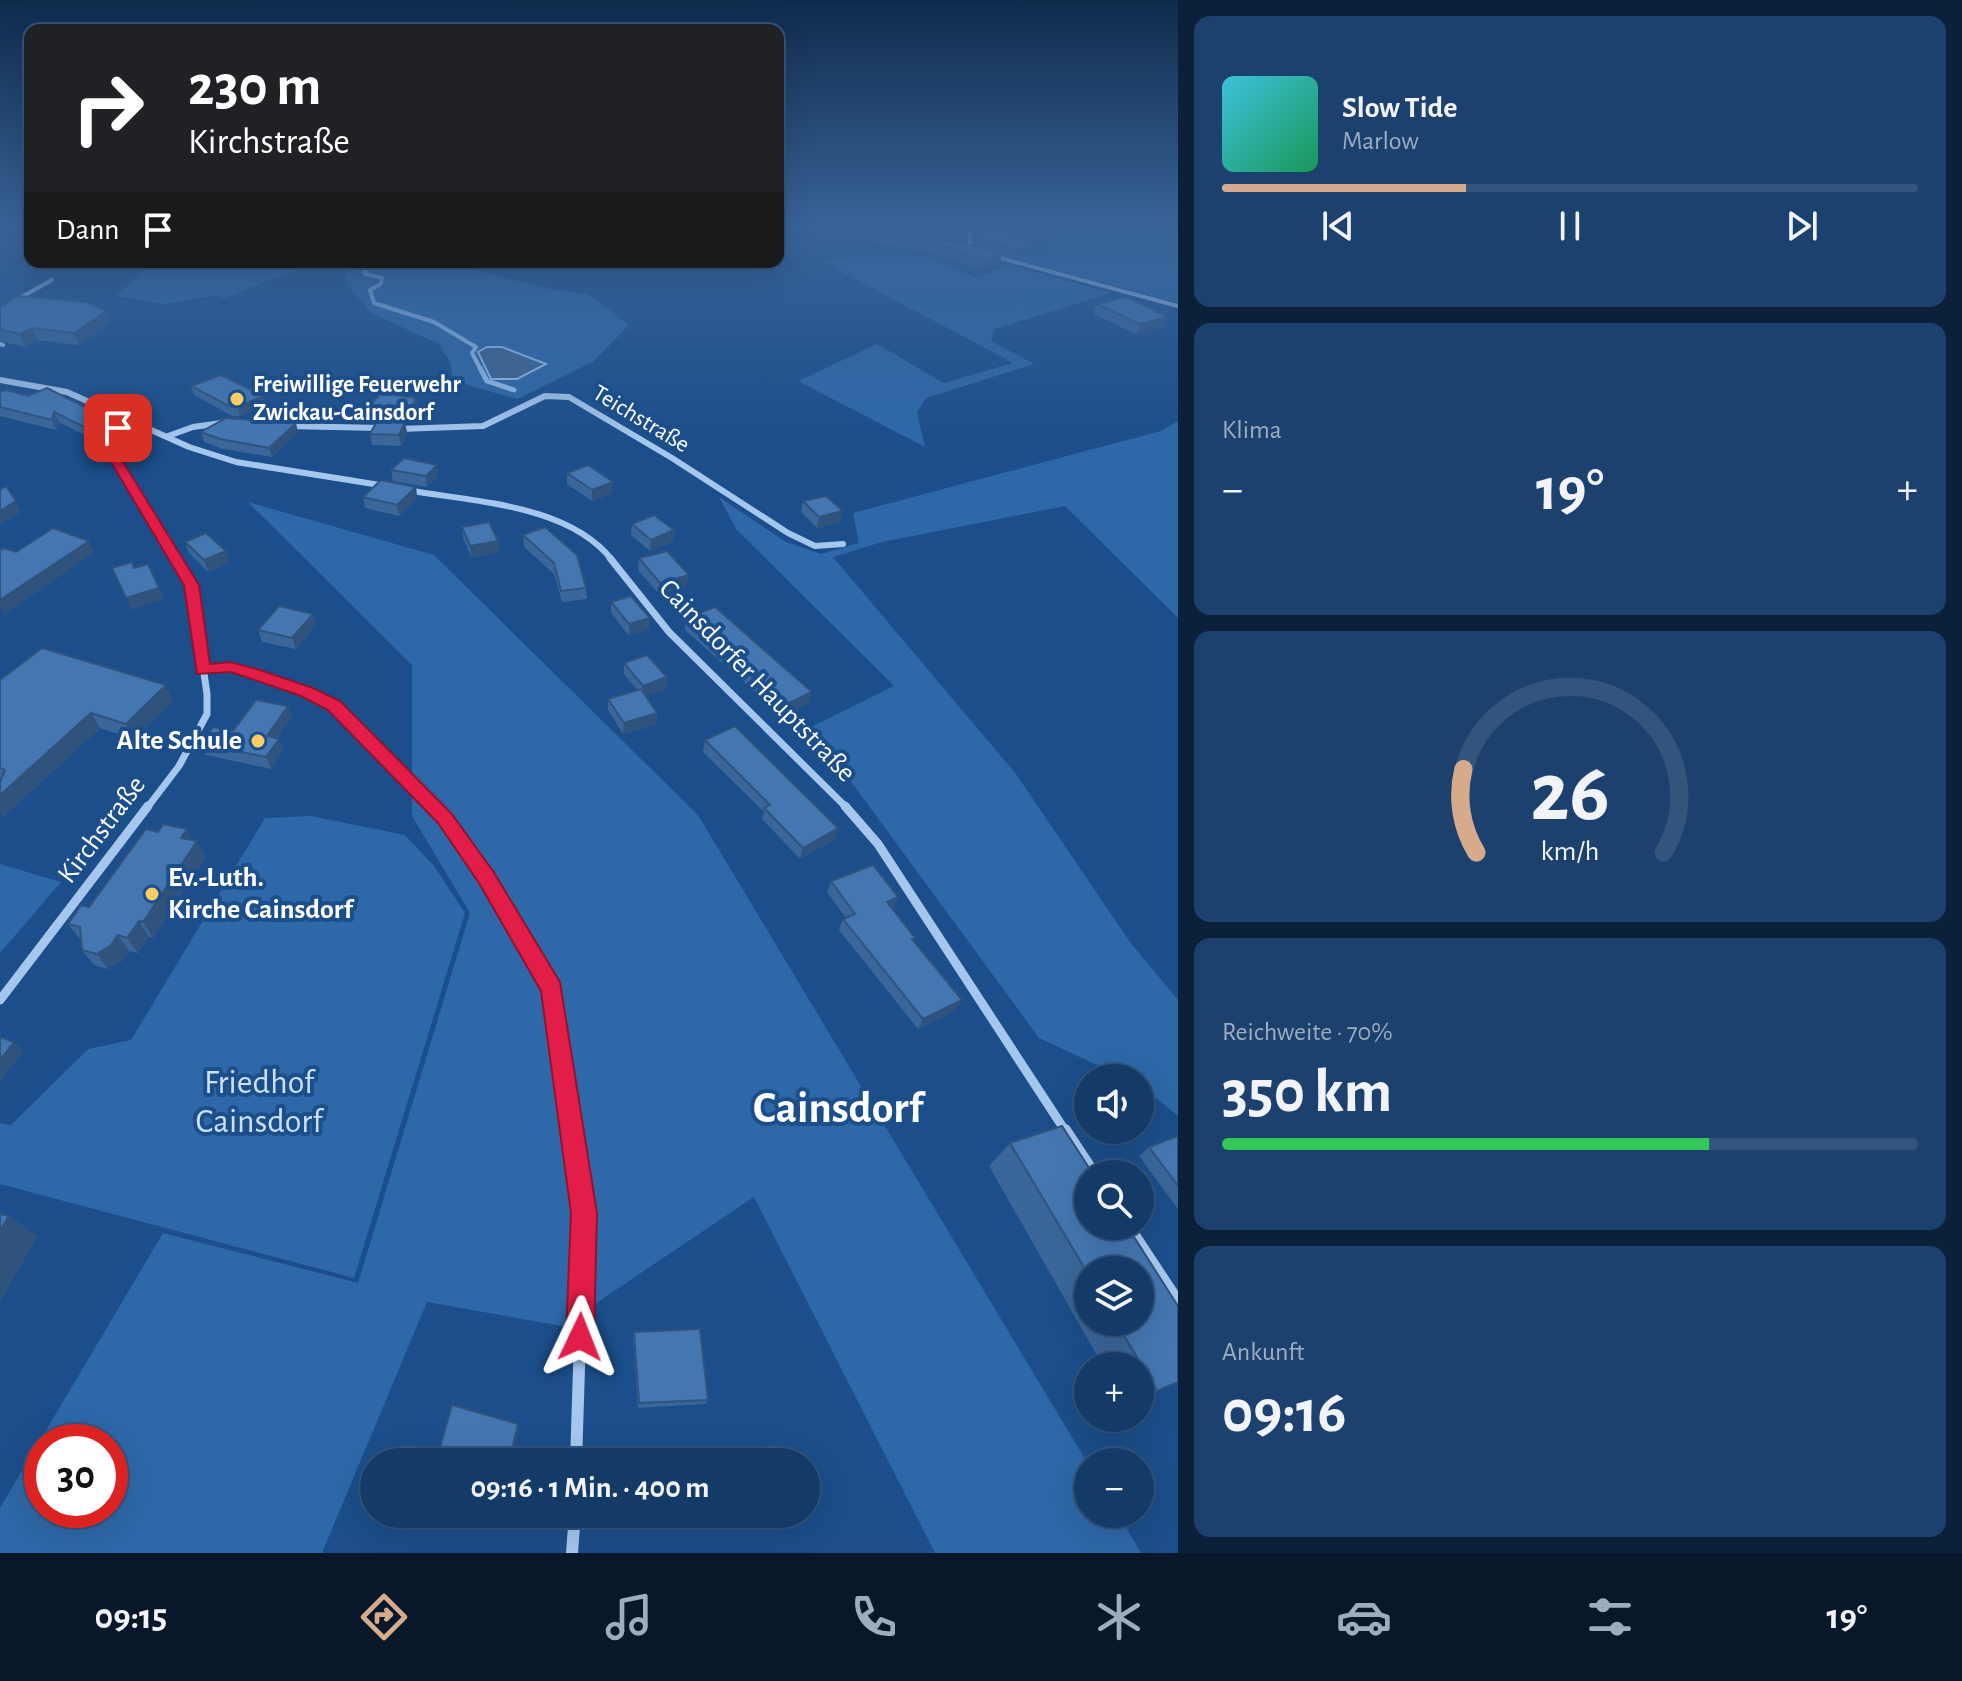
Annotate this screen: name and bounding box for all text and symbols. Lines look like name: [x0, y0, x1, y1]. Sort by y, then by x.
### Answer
icon: right: [56, 56, 160, 160]
text: 230 m: [188, 59, 321, 115]
text: Slow Tide: [1342, 93, 1457, 123]
text: Kirchstraße: [188, 124, 350, 160]
text: Marlow: [1342, 128, 1419, 154]
icon: previous: [1316, 204, 1360, 248]
icon: pause: [1548, 204, 1592, 248]
icon: next: [1780, 204, 1824, 248]
icon: arrive: [136, 208, 180, 252]
text: Dann: [56, 215, 120, 245]
place label: Freiwillige Feuerwehr Zwickau-Cainsdorf: [253, 373, 461, 425]
street label: Teichstraße: [588, 381, 694, 457]
marker: Freiwillige Feuerwehr Zwickau-Cainsdorf: [228, 390, 246, 408]
pin: [84, 394, 152, 462]
icon: arrive: [96, 406, 140, 450]
text: Klima: [1222, 417, 1282, 443]
text: 19°: [1536, 461, 1604, 521]
text: −: [1222, 468, 1243, 512]
text: +: [1897, 468, 1918, 512]
street label: Cainsdorfer Hauptstraße: [653, 575, 861, 787]
place label: Alte Schule: [117, 727, 242, 755]
marker: Alte Schule: [249, 732, 267, 750]
text: 26: [1530, 751, 1610, 835]
street label: Kirchstraße: [53, 771, 151, 889]
text: km/h: [1541, 837, 1599, 866]
place label: Ev.-Luth. Kirche Cainsdorf: [168, 864, 354, 924]
marker: Ev.-Luth. Kirche Cainsdorf: [143, 885, 161, 903]
text: Reichweite · 70%: [1222, 1019, 1393, 1045]
text: 350 km: [1222, 1063, 1392, 1123]
map controls: [1074, 1064, 1154, 1528]
button: sound: [1074, 1064, 1154, 1144]
park label: Friedhof Cainsdorf: [196, 1066, 324, 1139]
district label: Cainsdorf: [753, 1087, 927, 1131]
button: search: [1074, 1160, 1154, 1240]
button: layers: [1074, 1256, 1154, 1336]
position arrow: [538, 1295, 622, 1379]
text: Ankunft: [1222, 1339, 1305, 1365]
button: +: [1074, 1352, 1154, 1432]
text: 09:16: [1222, 1383, 1347, 1443]
speed limit sign: 30: [24, 1424, 128, 1528]
button: −: [1074, 1448, 1154, 1528]
text: 09:16 · 1 Min. · 400 m: [470, 1473, 710, 1503]
icon: directions: [356, 1589, 412, 1645]
icon: music: [601, 1589, 657, 1645]
icon: phone: [846, 1589, 902, 1645]
icon: climate: [1091, 1589, 1147, 1645]
icon: car: [1336, 1589, 1392, 1645]
icon: filters: [1582, 1589, 1638, 1645]
text: 09:15: [95, 1599, 167, 1635]
text: 19°: [1827, 1599, 1867, 1635]

